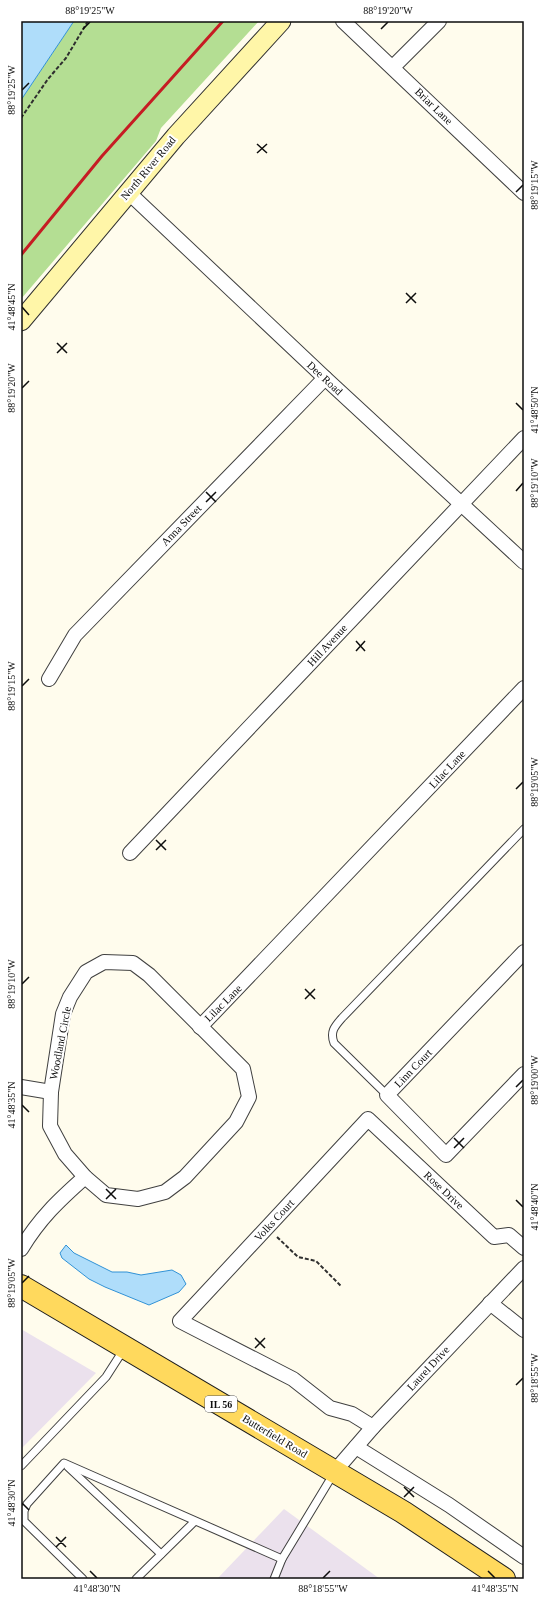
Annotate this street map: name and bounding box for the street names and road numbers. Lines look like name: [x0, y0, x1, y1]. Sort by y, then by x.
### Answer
street label: Briar Lane: [413, 85, 455, 127]
street label: North River Road: [118, 134, 178, 202]
street label: Dee Road: [305, 359, 345, 398]
street label: Anna Street: [159, 502, 203, 548]
street label: Hill Avenue: [305, 622, 349, 668]
street label: Lilac Lane: [426, 748, 468, 790]
street label: Lilac Lane: [202, 982, 244, 1024]
street label: Woodland Circle: [47, 1005, 73, 1081]
street label: Linn Court: [392, 1046, 434, 1090]
street label: Rose Drive: [422, 1169, 466, 1211]
street label: Volks Court: [252, 1197, 296, 1243]
street label: Laurel Drive: [404, 1343, 452, 1393]
road number: IL 56: [205, 1396, 237, 1412]
street label: Butterfield Road: [240, 1412, 310, 1460]

